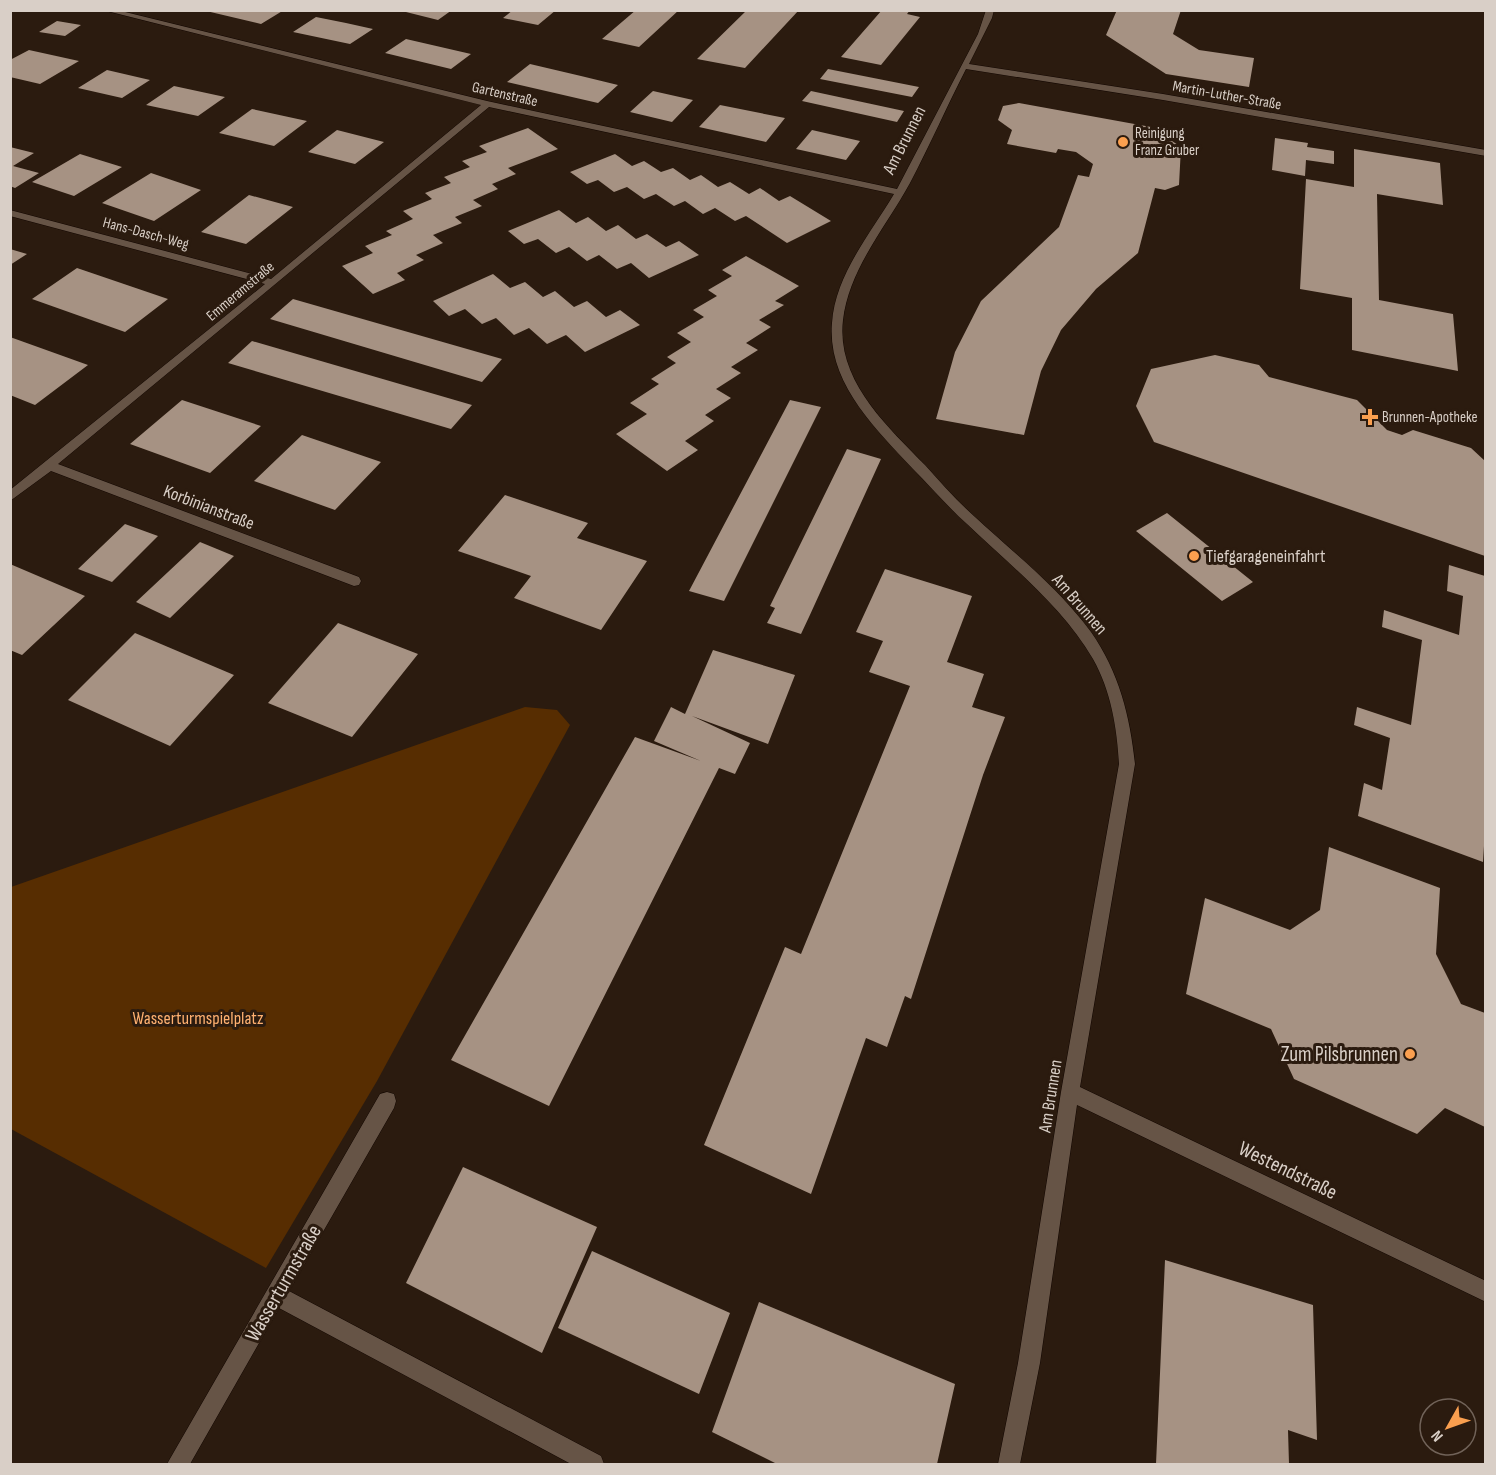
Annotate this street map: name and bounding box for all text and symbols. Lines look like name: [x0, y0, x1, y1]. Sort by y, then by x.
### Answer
street label: Martin-Luther-Straße: [1171, 77, 1283, 114]
street label: Gartenstraße: [470, 78, 540, 111]
street label: Am Brunnen: [878, 103, 930, 179]
place label: Reinigung Franz Gruber: [1135, 124, 1200, 160]
marker: Reinigung Franz Gruber: [1116, 135, 1130, 149]
street label: Hans-Dasch-Weg: [101, 213, 191, 254]
street label: Emmeramstraße: [202, 257, 278, 325]
place label: Brunnen-Apotheke: [1382, 408, 1477, 427]
marker: Brunnen-Apotheke: [1363, 410, 1377, 424]
street label: Korbinianstraße: [160, 481, 257, 534]
place label: Tiefgarageneinfahrt: [1206, 546, 1326, 567]
marker: Tiefgarageneinfahrt: [1187, 549, 1201, 563]
street label: Am Brunnen: [1047, 569, 1112, 639]
park label: Wasserturmspielplatz: [133, 1008, 264, 1029]
place label: Zum Pilsbrunnen: [1281, 1042, 1398, 1067]
marker: Zum Pilsbrunnen: [1403, 1047, 1417, 1061]
street label: Am Brunnen: [1034, 1058, 1067, 1135]
street label: Westendstraße: [1234, 1136, 1341, 1205]
street label: Wasserturmstraße: [240, 1221, 327, 1346]
north arrow: [1418, 1397, 1478, 1457]
text: N: [1428, 1426, 1448, 1445]

